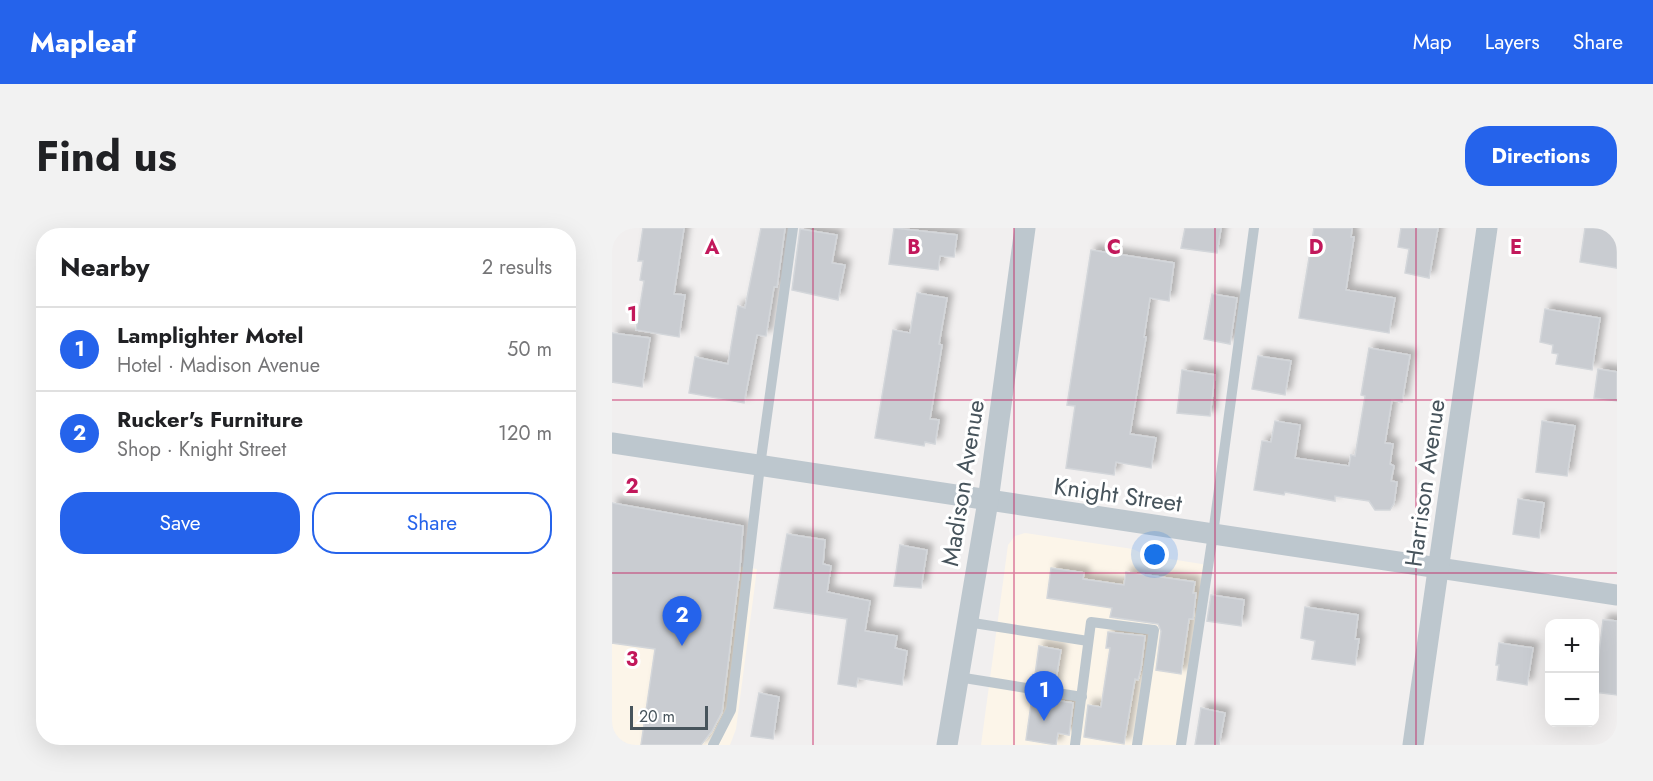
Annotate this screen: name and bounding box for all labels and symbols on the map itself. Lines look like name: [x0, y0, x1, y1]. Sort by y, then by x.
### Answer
text: A: [704, 233, 720, 262]
text: B: [907, 233, 921, 262]
text: C: [1107, 233, 1121, 262]
text: D: [1309, 233, 1323, 262]
text: E: [1510, 233, 1522, 262]
text: 1: [627, 300, 637, 329]
street label: Madison Avenue: [932, 397, 993, 569]
street label: Harrison Avenue: [1395, 397, 1454, 569]
street label: Knight Street: [1052, 468, 1185, 521]
text: 2: [625, 472, 639, 501]
your location: [1140, 540, 1169, 569]
pin: 2: [662, 596, 702, 646]
text: 3: [626, 645, 638, 674]
pin: 1: [1024, 672, 1064, 721]
scale bar: [630, 703, 708, 730]

